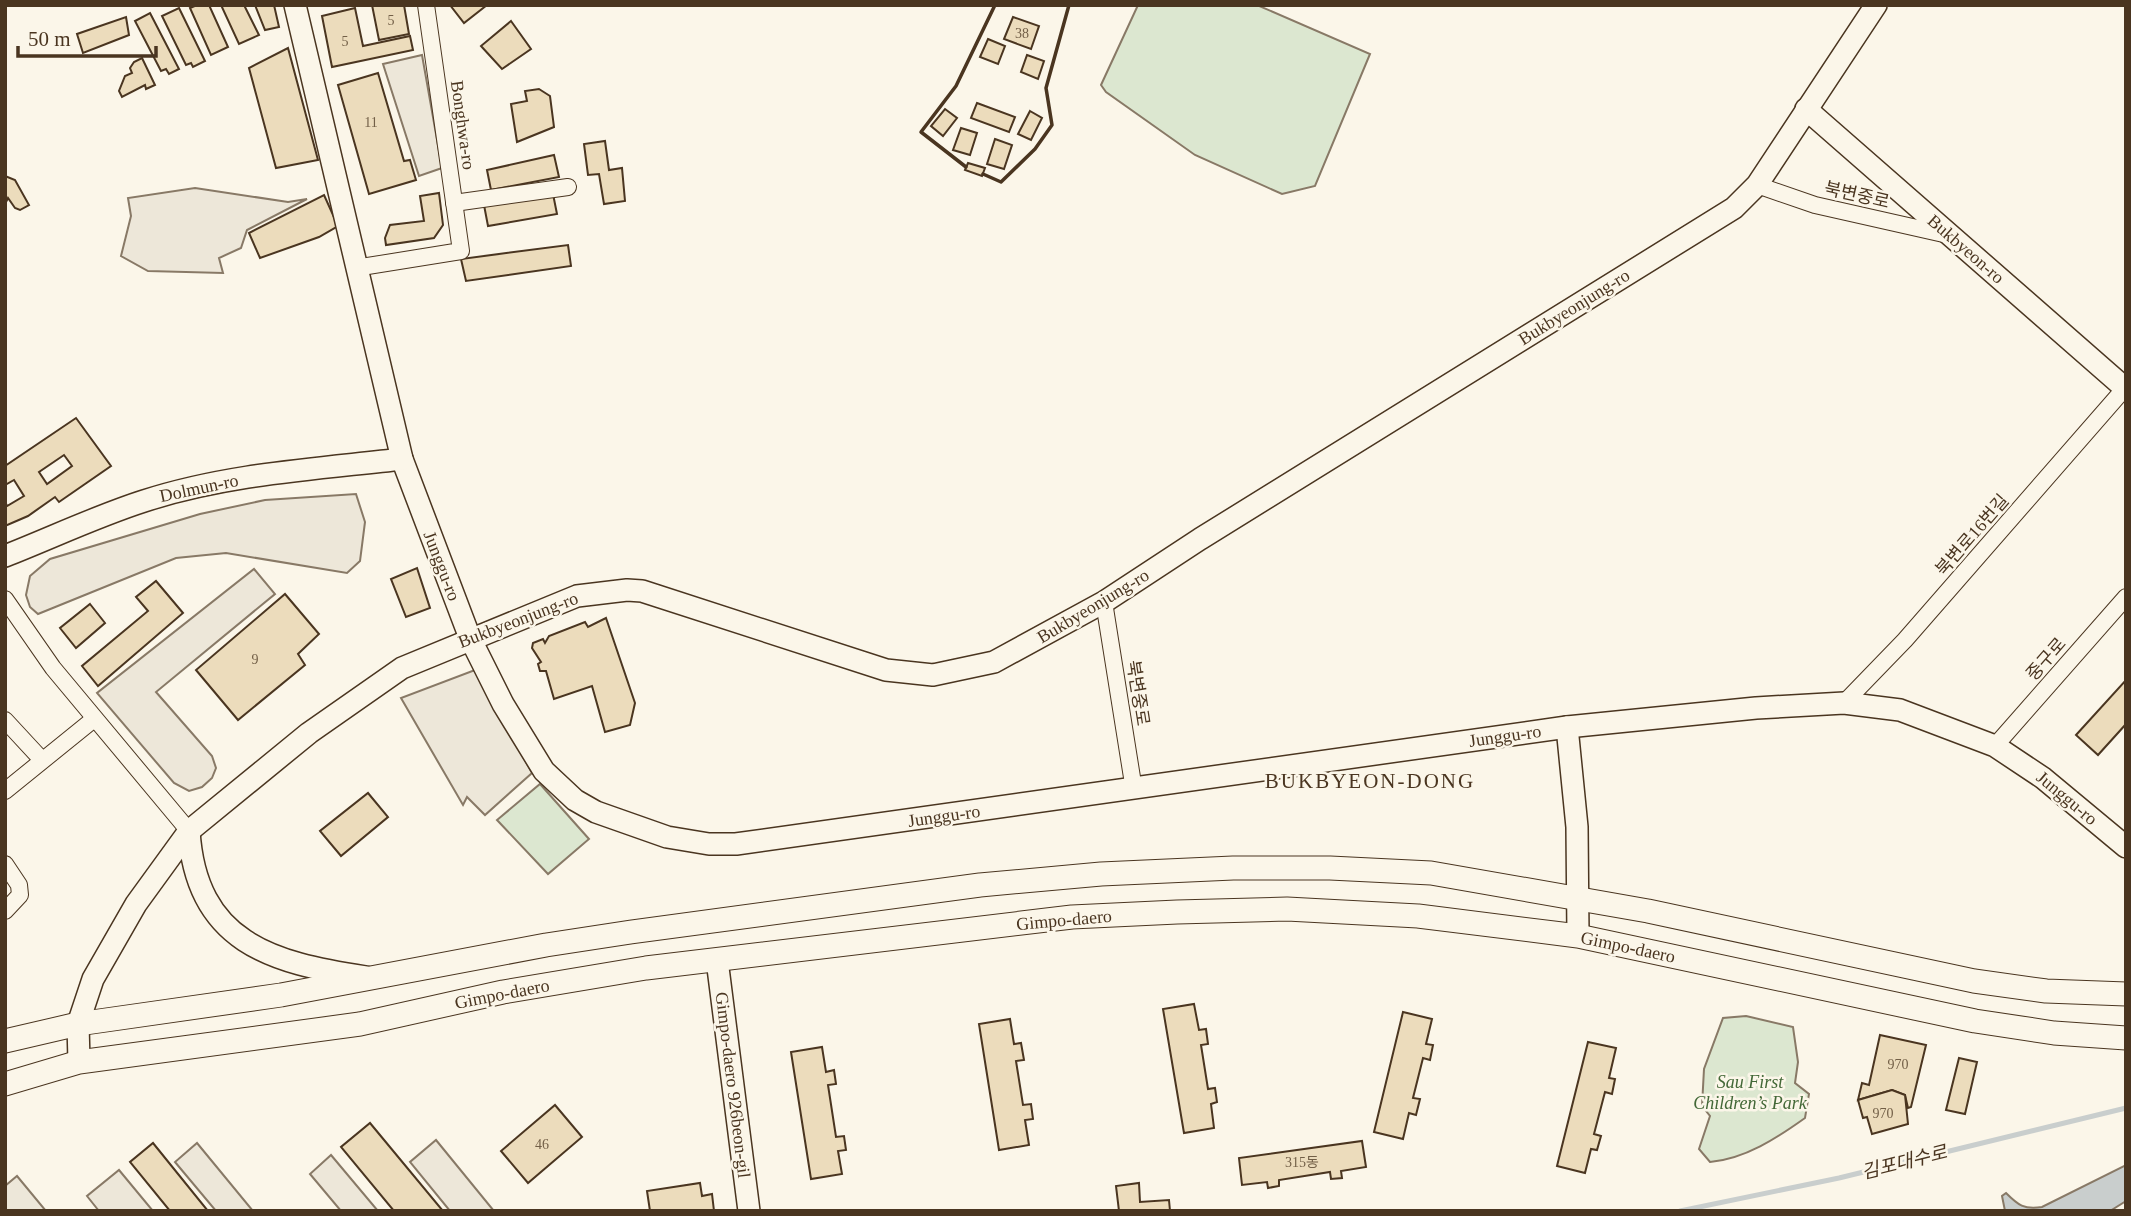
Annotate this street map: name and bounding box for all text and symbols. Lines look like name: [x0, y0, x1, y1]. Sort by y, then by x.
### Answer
house number: 5: [388, 13, 395, 28]
scale bar: [18, 14, 156, 58]
house number: 38: [1015, 26, 1029, 41]
text: 50 m: [28, 27, 71, 51]
house number: 5: [342, 34, 349, 49]
street label: Bonghwa-ro: [447, 79, 479, 171]
house number: 11: [364, 115, 378, 130]
street label: 북변중로: [1822, 178, 1892, 212]
street label: Bukbyeon-ro: [1924, 210, 2008, 288]
street label: Bukbyeonjung-ro: [1515, 265, 1633, 349]
street label: Dolmun-ro: [158, 470, 240, 506]
street label: 북변로16번길: [1931, 490, 2013, 580]
street label: Junggu-ro: [420, 528, 464, 604]
street label: Bukbyeonjung-ro: [1033, 565, 1153, 647]
street label: Bukbyeonjung-ro: [455, 588, 581, 652]
street label: 중구로: [2022, 634, 2070, 684]
house number: 9: [252, 652, 259, 667]
street label: 북변중로: [1123, 659, 1153, 727]
street label: Junggu-ro: [1467, 721, 1543, 751]
street label: Junggu-ro: [2033, 767, 2101, 829]
district label: BUKBYEON-DONG: [1265, 769, 1475, 793]
street label: Junggu-ro: [906, 801, 982, 831]
street label: Gimpo-daero: [1015, 906, 1113, 934]
street label: Gimpo-daero: [1579, 927, 1677, 967]
street label: Gimpo-daero: [453, 975, 551, 1013]
street label: Gimpo-daero 926beon-gil: [712, 991, 754, 1179]
house number: 970: [1888, 1057, 1909, 1072]
park label: Sau First Children’s Park: [1693, 1072, 1808, 1113]
house number: 970: [1873, 1106, 1894, 1121]
house number: 46: [535, 1137, 549, 1152]
water label: 김포대수로: [1859, 1141, 1950, 1183]
house number: 315동: [1285, 1155, 1319, 1170]

